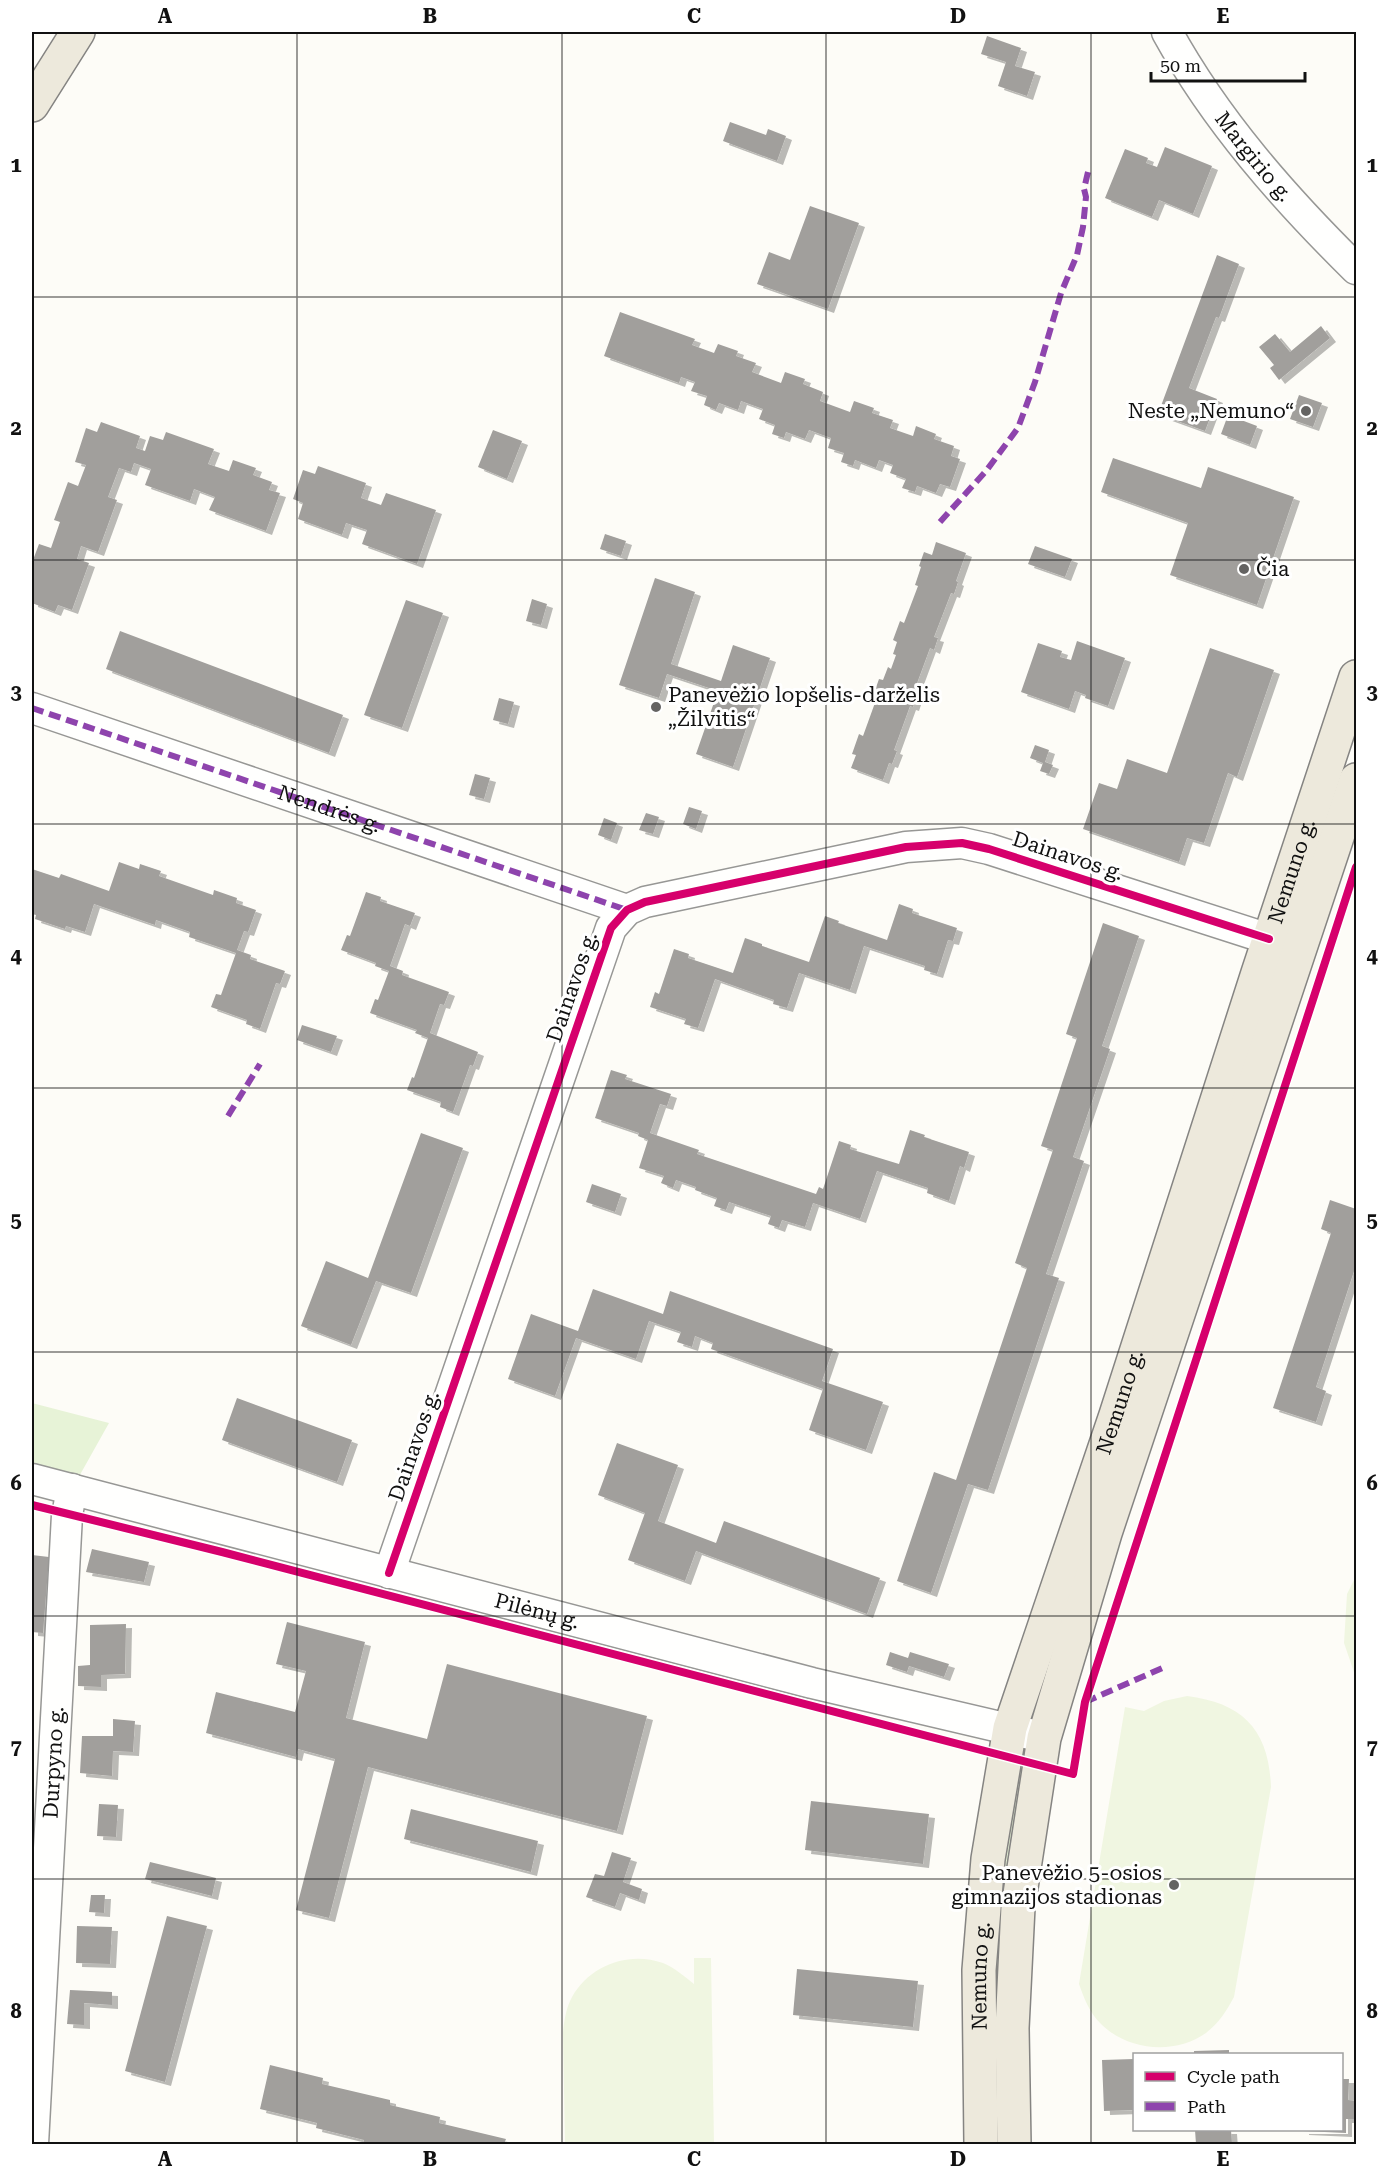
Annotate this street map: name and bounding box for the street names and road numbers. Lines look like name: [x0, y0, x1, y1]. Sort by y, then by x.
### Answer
street label: Margirio g.: [1210, 107, 1297, 206]
street label: Nendrės g.: [275, 780, 384, 838]
street label: Nemuno g.: [1263, 816, 1320, 927]
street label: Dainavos g.: [1009, 827, 1127, 885]
street label: Dainavos g.: [542, 929, 602, 1045]
street label: Nemuno g.: [1091, 1347, 1148, 1458]
street label: Dainavos g.: [384, 1388, 444, 1504]
street label: Pilėnų g.: [492, 1588, 582, 1634]
street label: Durpyno g.: [39, 1706, 69, 1819]
street label: Nemuno g.: [967, 1921, 995, 2030]

